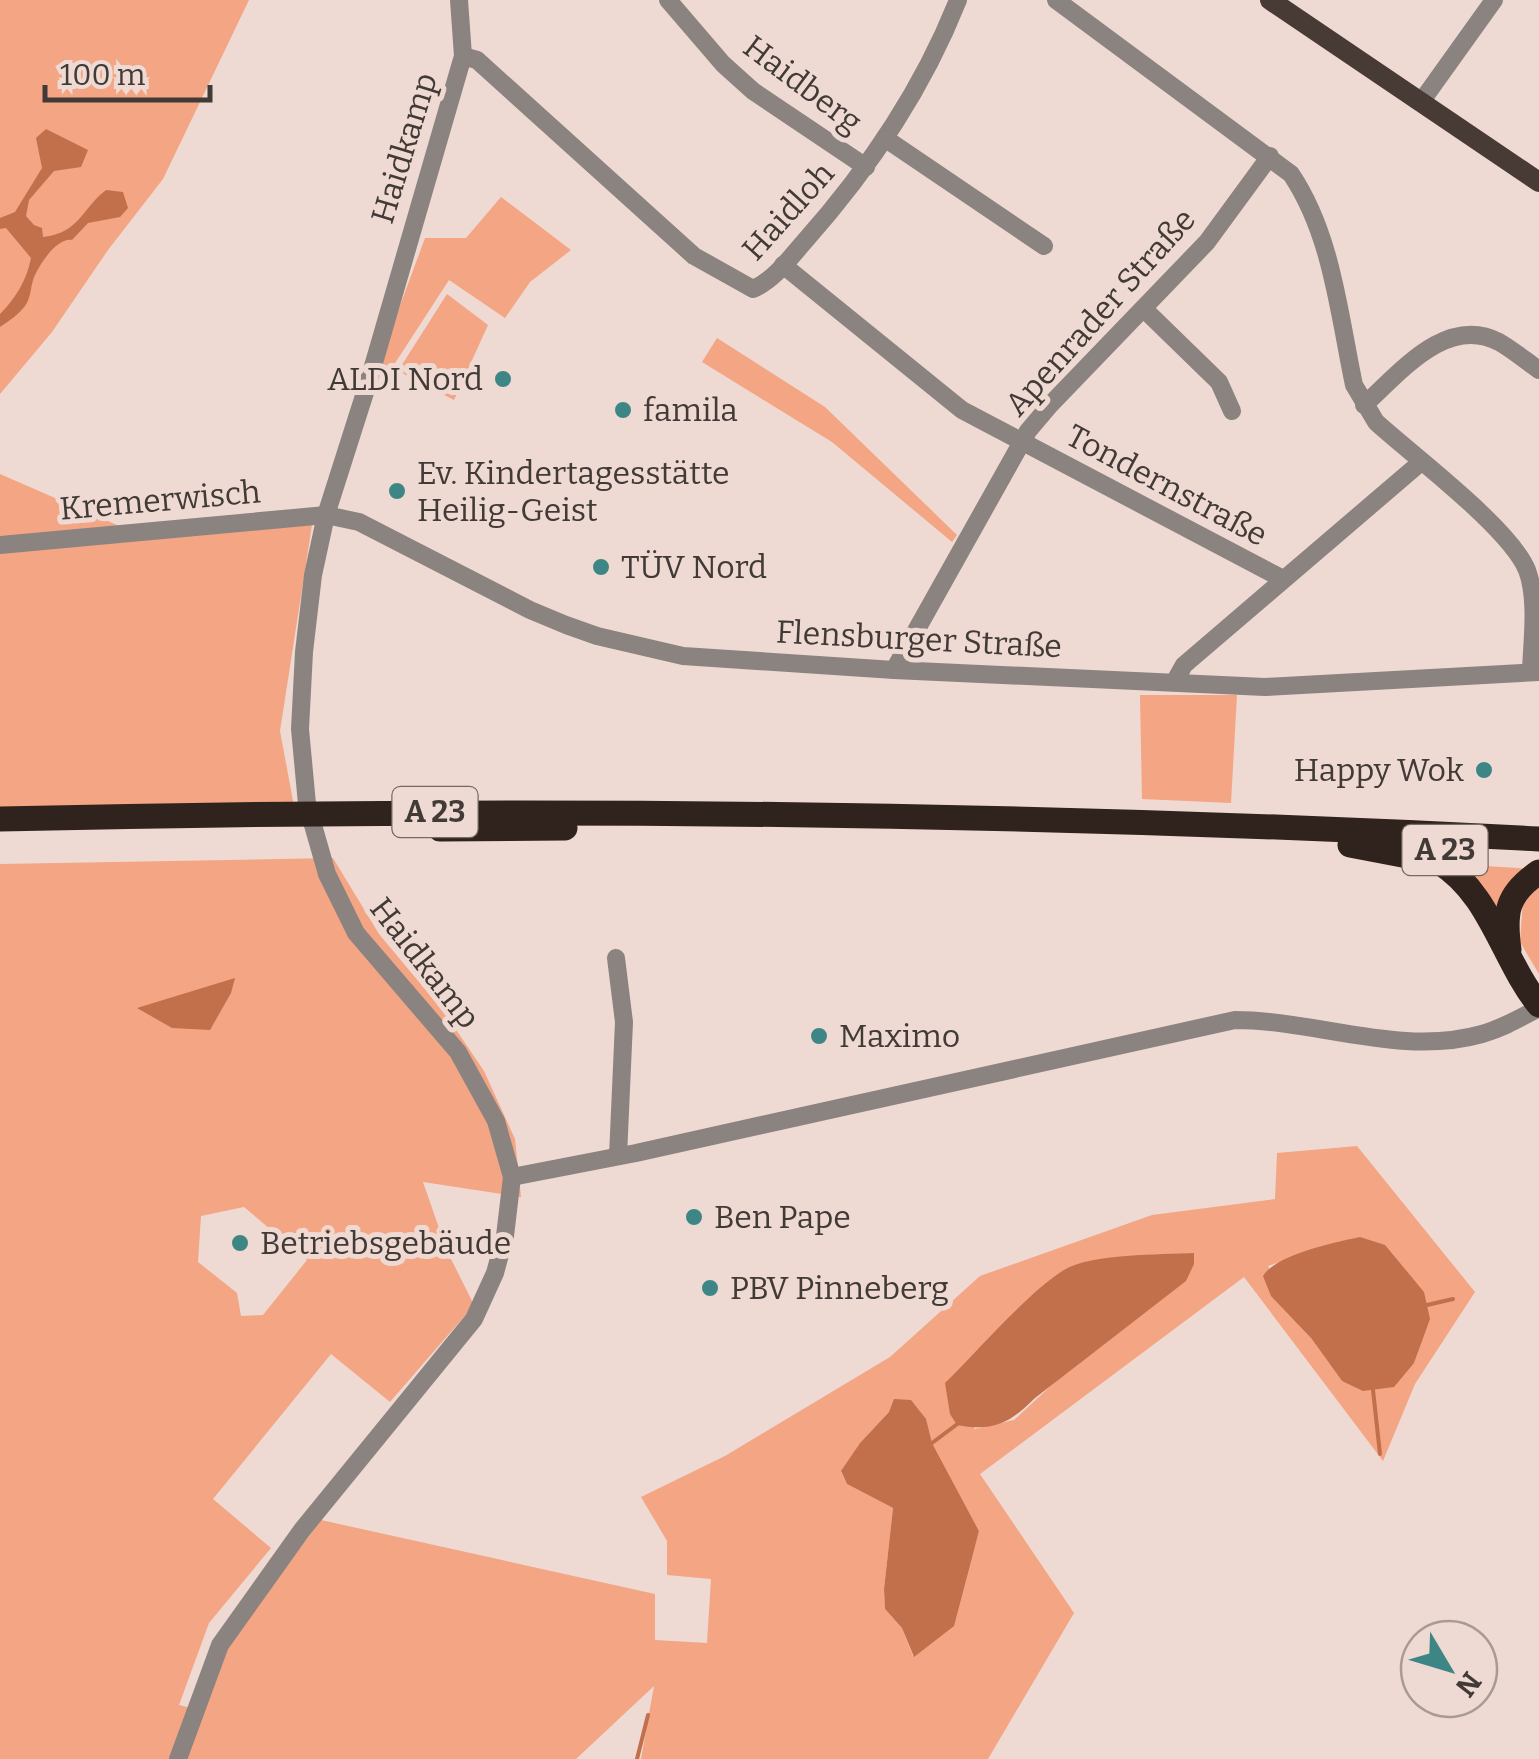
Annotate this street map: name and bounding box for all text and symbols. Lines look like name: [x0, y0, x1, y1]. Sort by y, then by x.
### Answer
street label: Haidberg: [736, 27, 870, 141]
scale bar: [45, 40, 210, 102]
text: 100 m: [60, 57, 146, 93]
street label: Haidkamp: [363, 68, 445, 228]
street label: Haidloh: [734, 154, 842, 268]
street label: Apenrader Straße: [997, 201, 1203, 423]
place label: ALDI Nord: [327, 360, 483, 398]
marker: ALDI Nord: [492, 368, 514, 390]
place label: famila: [643, 391, 738, 429]
marker: famila: [612, 399, 634, 421]
street label: Tondernstraße: [1060, 416, 1274, 554]
place label: Ev. Kindertagesstätte Heilig-Geist: [417, 454, 730, 529]
street label: Kremerwisch: [58, 472, 262, 528]
marker: Ev. Kindertagesstätte Heilig-Geist: [386, 480, 408, 502]
place label: TÜV Nord: [621, 548, 767, 586]
marker: TÜV Nord: [590, 556, 612, 578]
street label: Flensburger Straße: [775, 613, 1063, 665]
place label: Happy Wok: [1294, 751, 1464, 789]
marker: Happy Wok: [1473, 759, 1495, 781]
road number: A 23: [392, 787, 478, 837]
road number: A 23: [1402, 825, 1488, 875]
street label: Haidkamp: [362, 890, 488, 1036]
place label: Maximo: [839, 1017, 960, 1055]
marker: Maximo: [808, 1025, 830, 1047]
place label: Ben Pape: [714, 1198, 851, 1236]
marker: Ben Pape: [683, 1206, 705, 1228]
place label: Betriebsgebäude: [260, 1224, 511, 1262]
marker: Betriebsgebäude: [229, 1232, 251, 1254]
place label: PBV Pinneberg: [730, 1269, 949, 1307]
marker: PBV Pinneberg: [699, 1277, 721, 1299]
north arrow: [1399, 1619, 1499, 1719]
text: N: [1449, 1665, 1488, 1703]

